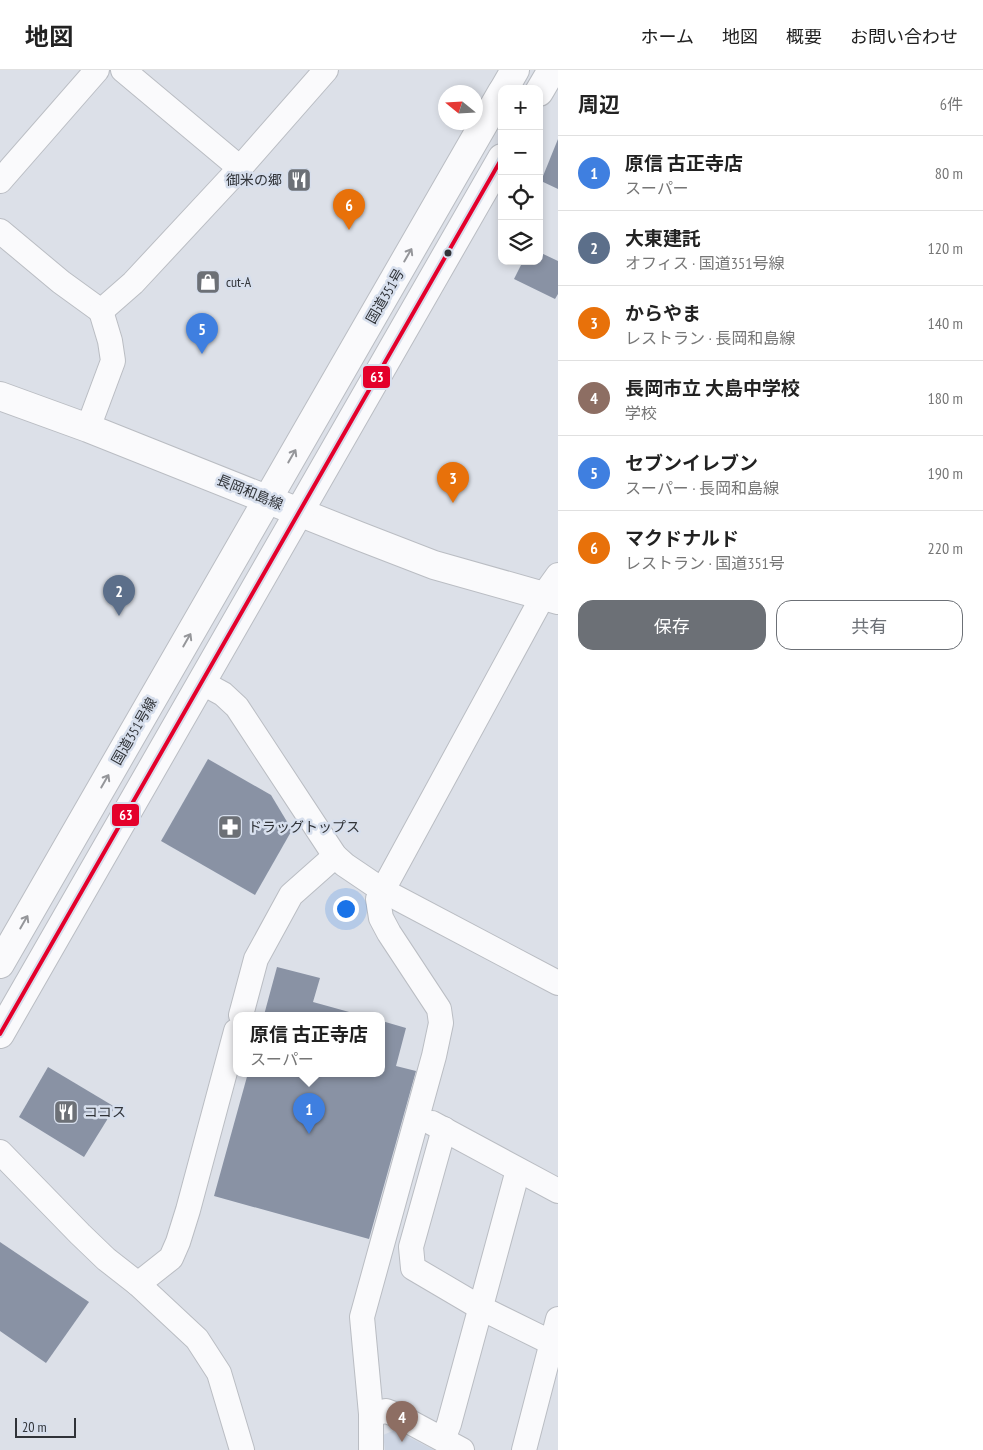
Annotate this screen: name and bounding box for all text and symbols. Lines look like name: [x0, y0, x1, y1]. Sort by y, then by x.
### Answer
text: 地図: [25, 21, 73, 52]
text: ホーム: [641, 25, 694, 48]
text: 地図: [722, 25, 758, 48]
text: 概要: [786, 25, 822, 48]
text: お問い合わせ: [850, 25, 958, 48]
north arrow: [438, 85, 483, 130]
map controls: [498, 85, 543, 265]
button: +: [498, 85, 543, 130]
text: 周辺: [578, 91, 620, 118]
text: 6件: [940, 94, 963, 114]
button: −: [498, 130, 543, 175]
text: 原信 古正寺店: [625, 151, 743, 175]
text: 1: [590, 163, 598, 183]
text: 80 m: [935, 163, 963, 183]
restaurant icon: 御米の郷: [286, 167, 312, 193]
place label: 御米の郷: [226, 171, 282, 189]
button: locate: [498, 175, 543, 220]
text: スーパー: [625, 178, 689, 198]
pin: 6: [333, 189, 365, 230]
button: layers: [498, 220, 543, 265]
text: 大東建託: [625, 226, 701, 250]
text: 2: [590, 238, 598, 258]
text: 120 m: [928, 238, 963, 258]
one-way arrow: [404, 248, 414, 262]
unlabelled marker: [443, 248, 453, 258]
text: オフィス · 国道351号線: [625, 253, 784, 273]
street label: 国道351号: [362, 265, 408, 327]
shop icon: cut-A: [195, 269, 221, 295]
place label: cut-A: [226, 273, 252, 291]
text: からやま: [625, 301, 701, 325]
pin: 5: [186, 313, 218, 354]
text: 3: [590, 313, 598, 333]
text: 140 m: [928, 313, 963, 333]
text: レストラン · 長岡和島線: [625, 328, 795, 348]
line badge: 63: [362, 365, 391, 389]
text: 63: [370, 368, 384, 386]
text: 長岡市立 大島中学校: [625, 376, 800, 400]
text: 4: [590, 388, 598, 408]
text: 180 m: [928, 388, 963, 408]
text: 学校: [625, 403, 657, 423]
one-way arrow: [288, 450, 298, 464]
text: セブンイレブン: [625, 451, 758, 475]
pin: 3: [437, 462, 469, 503]
text: 5: [590, 463, 598, 483]
text: 190 m: [928, 463, 963, 483]
street label: 長岡和島線: [214, 471, 286, 513]
text: スーパー · 長岡和島線: [625, 478, 779, 498]
text: マクドナルド: [625, 526, 739, 550]
text: 6: [590, 538, 598, 558]
text: 220 m: [928, 538, 963, 558]
text: レストラン · 国道351号: [625, 553, 785, 573]
pin: 2: [103, 575, 135, 616]
button: 保存: [578, 600, 766, 650]
button: 共有: [776, 600, 963, 650]
one-way arrow: [182, 634, 192, 648]
street label: 国道351号線: [107, 694, 161, 768]
one-way arrow: [101, 775, 111, 789]
line badge: 63: [111, 803, 140, 827]
text: 63: [119, 806, 133, 824]
pharmacy icon: ドラッグトップス: [217, 814, 243, 840]
place label: ドラッグトップス: [248, 818, 360, 836]
your location: [333, 896, 359, 922]
one-way arrow: [20, 915, 30, 929]
popup: [233, 1012, 385, 1077]
text: 原信 古正寺店: [250, 1022, 368, 1046]
text: スーパー: [250, 1049, 314, 1069]
pin: 1: [293, 1093, 325, 1134]
restaurant icon: ココス: [53, 1099, 79, 1125]
place label: ココス: [84, 1103, 126, 1121]
pin: 4: [386, 1401, 418, 1442]
scale bar: [15, 1415, 76, 1438]
text: 20 m: [22, 1418, 47, 1436]

